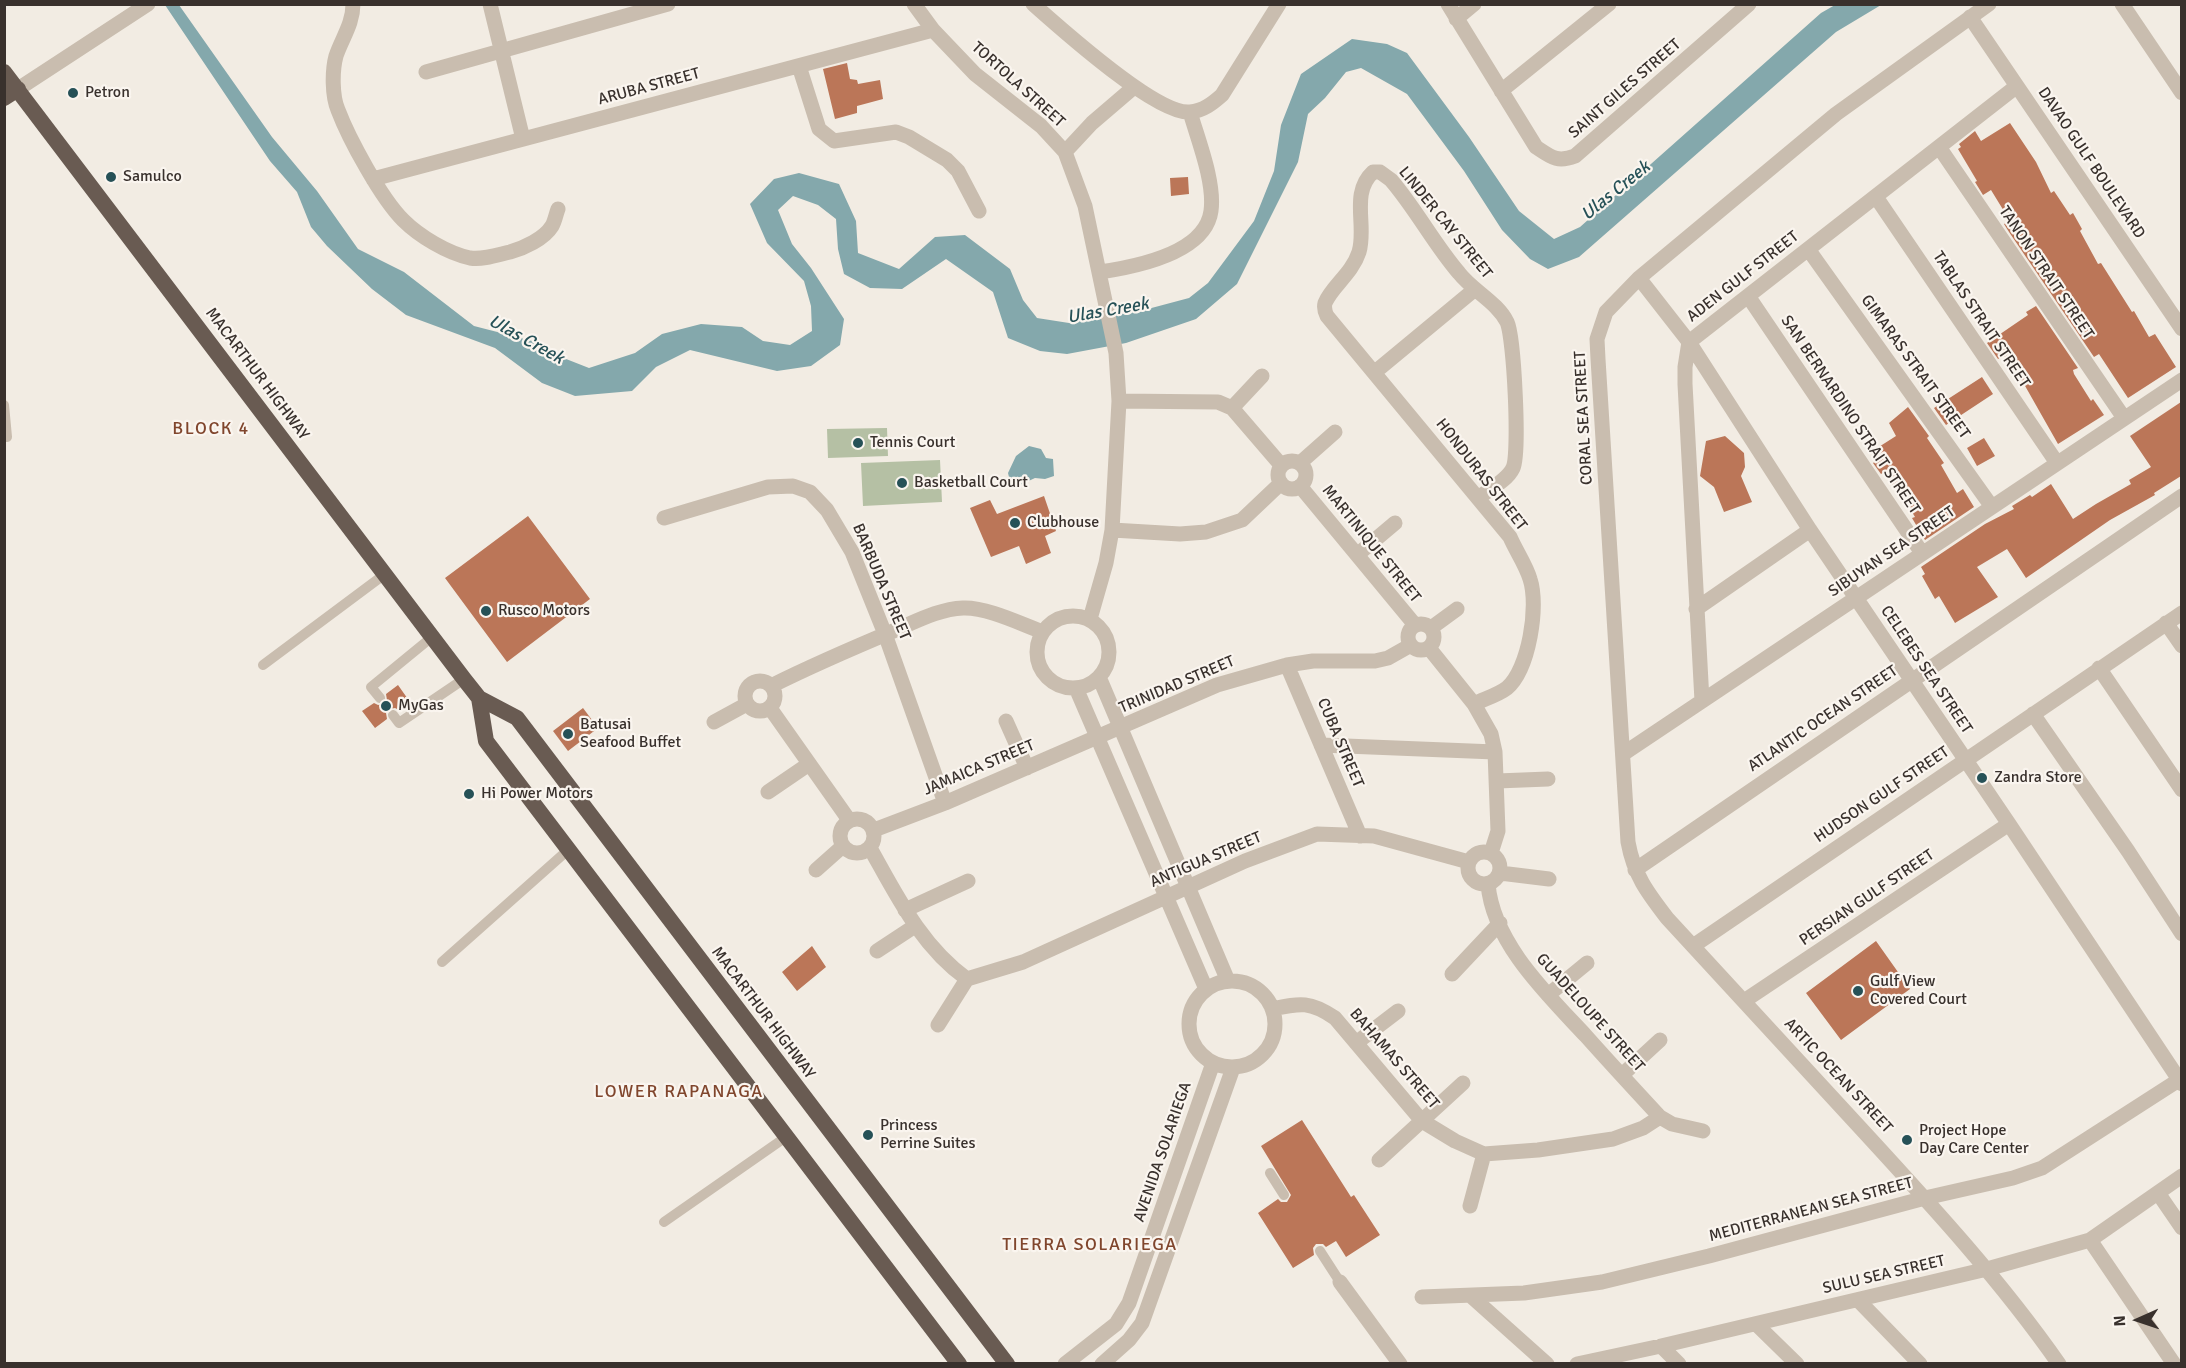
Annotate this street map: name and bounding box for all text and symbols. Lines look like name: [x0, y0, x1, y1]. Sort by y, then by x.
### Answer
street label: SAINT GILES STREET: [1565, 35, 1685, 143]
street label: TORTOLA STREET: [967, 38, 1069, 132]
street label: ARUBA STREET: [596, 64, 702, 110]
place label: Petron: [85, 83, 130, 103]
street label: DAVAO GULF BOULEVARD: [2033, 84, 2149, 242]
marker: Petron: [66, 86, 80, 100]
water label: Ulas Creek: [1577, 157, 1655, 225]
street label: LINDER CAY STREET: [1394, 163, 1496, 283]
place label: Samulco: [123, 167, 182, 187]
marker: Samulco: [104, 170, 118, 184]
street label: TANON STRAIT STREET: [1994, 203, 2098, 343]
street label: ADEN GULF STREET: [1683, 227, 1803, 327]
street label: TABLAS STRAIT STREET: [1928, 248, 2034, 392]
street label: GIMARAS STRAIT STREET: [1856, 291, 1974, 443]
water label: Ulas Creek: [1065, 293, 1151, 329]
street label: MACARTHUR HIGHWAY: [201, 304, 313, 444]
water label: Ulas Creek: [485, 311, 567, 369]
street label: SAN BERNARDINO STRAIT STREET: [1776, 312, 1924, 518]
street label: CORAL SEA STREET: [1571, 350, 1597, 486]
street label: HONDURAS STREET: [1431, 415, 1531, 535]
district label: BLOCK 4: [172, 418, 250, 440]
place label: Tennis Court: [870, 433, 955, 453]
marker: Tennis Court: [851, 436, 865, 450]
place label: Basketball Court: [914, 473, 1028, 493]
marker: Basketball Court: [895, 476, 909, 490]
street label: MARTINIQUE STREET: [1318, 481, 1424, 607]
street label: SIBUYAN SEA STREET: [1825, 503, 1959, 601]
place label: Clubhouse: [1027, 513, 1099, 533]
marker: Clubhouse: [1008, 516, 1022, 530]
street label: BARBUDA STREET: [848, 521, 914, 643]
place label: Rusco Motors: [498, 601, 590, 621]
street label: CELEBES SEA STREET: [1876, 602, 1976, 738]
marker: Rusco Motors: [479, 604, 493, 618]
street label: TRINIDAD STREET: [1116, 652, 1238, 718]
street label: ATLANTIC OCEAN STREET: [1744, 662, 1902, 776]
street label: CUBA STREET: [1313, 695, 1367, 791]
place label: MyGas: [398, 696, 444, 716]
marker: MyGas: [379, 699, 393, 713]
place label: Batusai Seafood Buffet: [580, 715, 681, 753]
marker: Batusai Seafood Buffet: [561, 727, 575, 741]
street label: JAMAICA STREET: [921, 736, 1037, 800]
street label: HUDSON GULF STREET: [1811, 743, 1953, 847]
place label: Zandra Store: [1994, 768, 2082, 788]
marker: Zandra Store: [1975, 771, 1989, 785]
place label: Hi Power Motors: [481, 784, 593, 804]
marker: Hi Power Motors: [462, 787, 476, 801]
street label: ANTIGUA STREET: [1147, 828, 1265, 892]
street label: PERSIAN GULF STREET: [1796, 846, 1938, 950]
street label: MACARTHUR HIGHWAY: [707, 943, 819, 1083]
street label: GUADELOUPE STREET: [1532, 950, 1648, 1076]
place label: Gulf View Covered Court: [1870, 972, 1967, 1010]
marker: Gulf View Covered Court: [1851, 984, 1865, 998]
street label: BAHAMAS STREET: [1345, 1005, 1443, 1113]
street label: ARTIC OCEAN STREET: [1780, 1015, 1896, 1137]
street label: AVENIDA SOLARIEGA: [1130, 1079, 1196, 1225]
district label: LOWER RAPANAGA: [594, 1081, 764, 1103]
place label: Princess Perrine Suites: [880, 1116, 976, 1154]
place label: Project Hope Day Care Center: [1919, 1121, 2029, 1159]
marker: Princess Perrine Suites: [861, 1128, 875, 1142]
marker: Project Hope Day Care Center: [1900, 1133, 1914, 1147]
street label: MEDITERRANEAN SEA STREET: [1707, 1174, 1915, 1246]
district label: TIERRA SOLARIEGA: [1002, 1234, 1178, 1256]
street label: SULU SEA STREET: [1821, 1252, 1947, 1298]
north arrow: [2108, 1290, 2168, 1350]
text: N: [2110, 1315, 2130, 1327]

